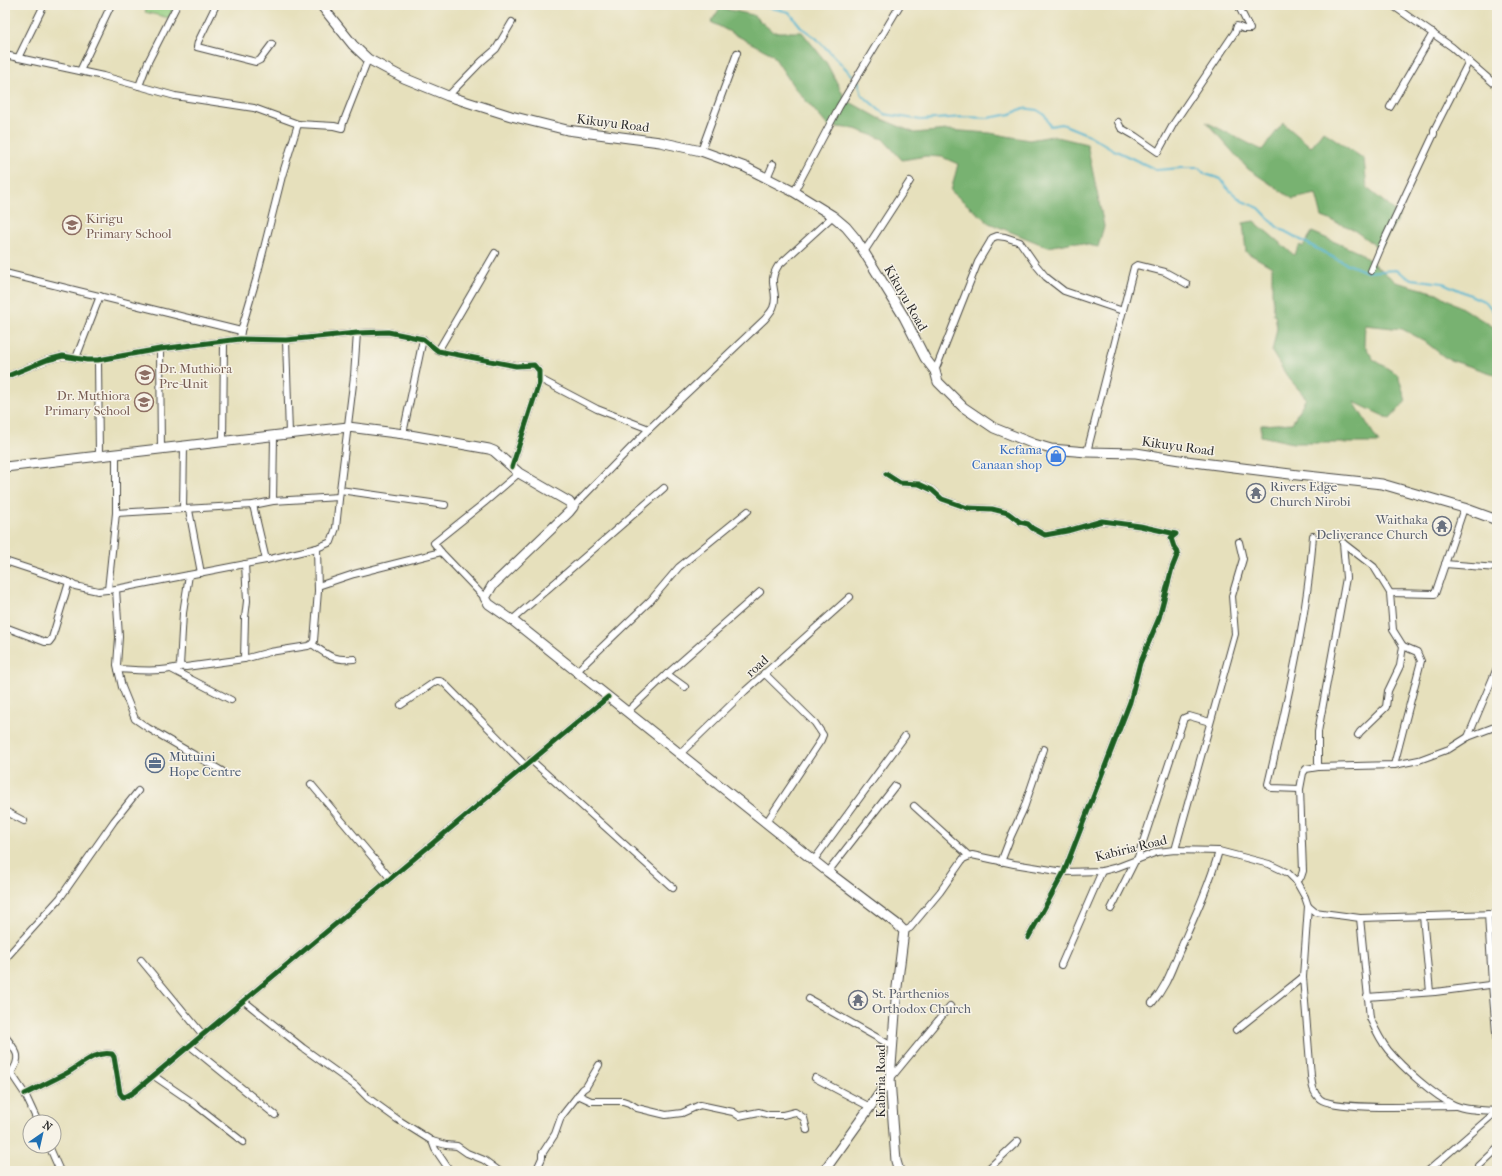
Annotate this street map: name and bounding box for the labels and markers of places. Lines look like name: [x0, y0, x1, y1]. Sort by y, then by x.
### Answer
place label: Kirigu Primary School: [86, 211, 172, 241]
school or university icon: Kirigu Primary School: [61, 214, 83, 236]
place label: Dr. Muthiora Pre-Unit: [159, 361, 233, 391]
school or university icon: Dr. Muthiora Pre-Unit: [134, 364, 156, 386]
place label: Dr. Muthiora Primary School: [44, 388, 131, 418]
school or university icon: Dr. Muthiora Primary School: [133, 391, 155, 413]
place label: Kefama Canaan shop: [972, 442, 1043, 472]
shop icon: Kefama Canaan shop: [1045, 445, 1067, 467]
place label: Rivers Edge Church Nirobi: [1270, 479, 1351, 509]
temple icon: Rivers Edge Church Nirobi: [1245, 482, 1267, 504]
place label: Waithaka Deliverance Church: [1316, 512, 1429, 542]
temple icon: Waithaka Deliverance Church: [1431, 515, 1453, 537]
place label: Mutuini Hope Centre: [169, 749, 242, 779]
office icon: Mutuini Hope Centre: [144, 752, 166, 774]
place label: St. Parthenios Orthodox Church: [872, 986, 972, 1016]
temple icon: St. Parthenios Orthodox Church: [847, 989, 869, 1011]

